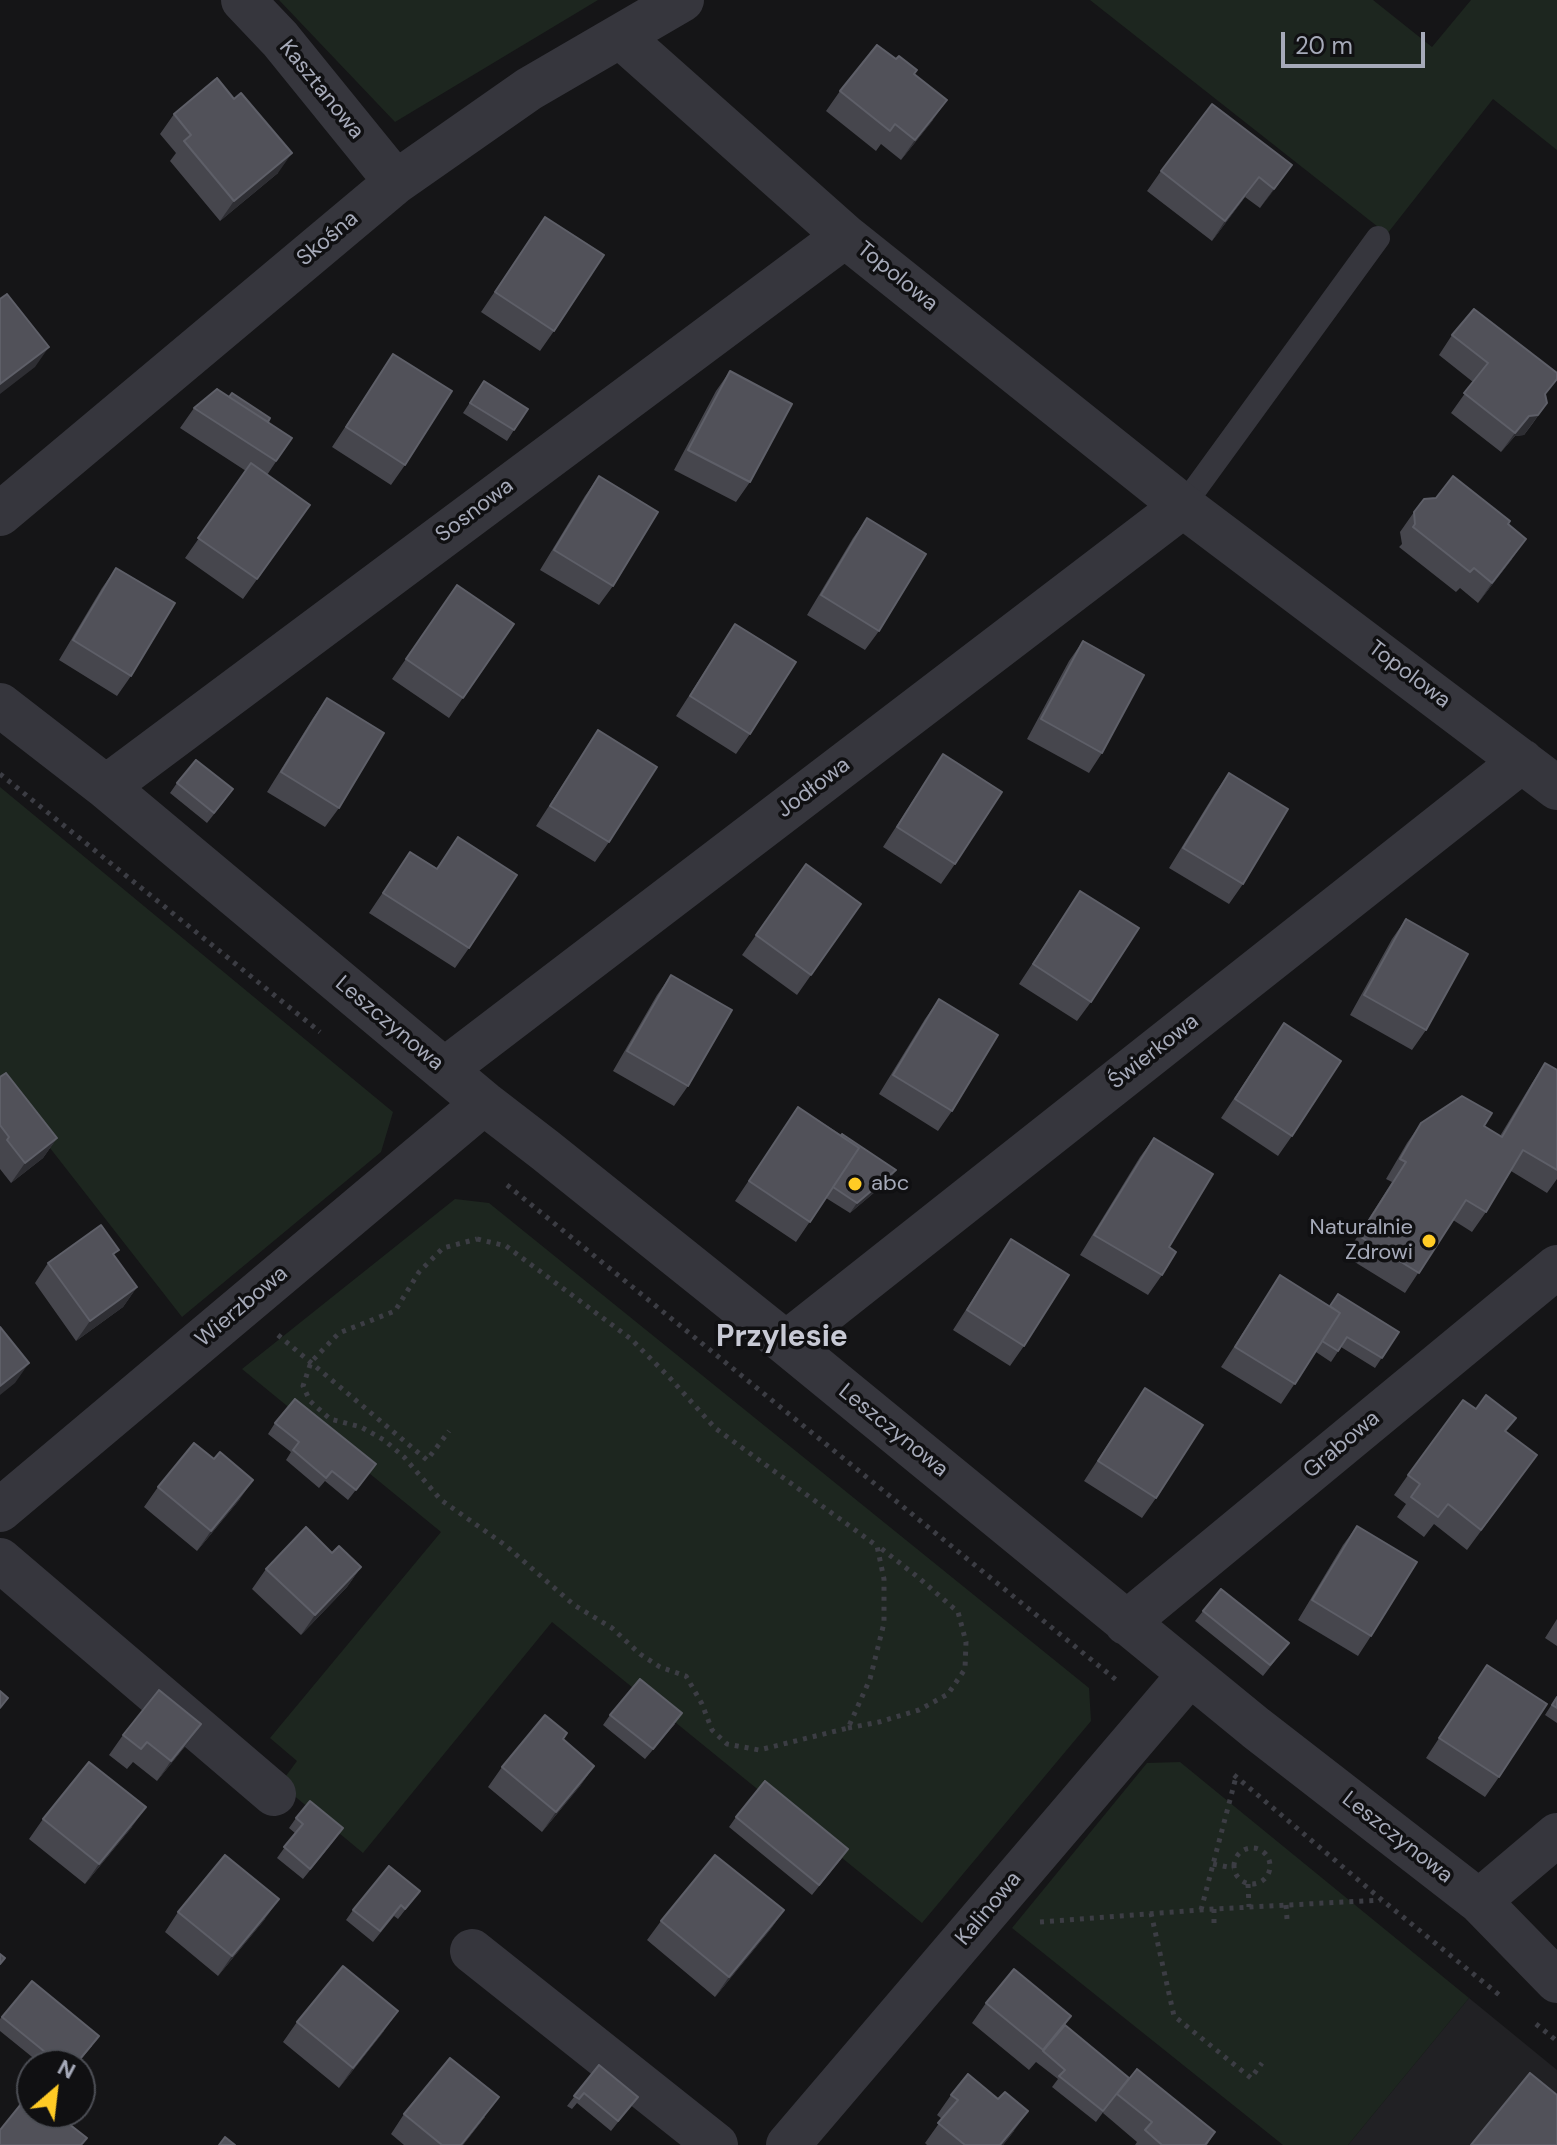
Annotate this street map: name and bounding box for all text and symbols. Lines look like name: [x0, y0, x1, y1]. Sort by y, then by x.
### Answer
scale bar: [1285, 16, 1429, 66]
text: 20 m: [1295, 30, 1353, 61]
street label: Kasztanowa: [273, 35, 369, 145]
street label: Skośna: [292, 206, 364, 272]
street label: Topolowa: [851, 236, 943, 318]
street label: Sosnowa: [431, 473, 519, 549]
street label: Topolowa: [1363, 636, 1455, 714]
street label: Jodłowa: [772, 752, 856, 824]
street label: Leszczynowa: [329, 971, 449, 1077]
street label: Świerkowa: [1104, 1009, 1204, 1095]
place label: abc: [871, 1171, 909, 1197]
marker: abc: [846, 1175, 864, 1193]
place label: Naturalnie Zdrowi: [1309, 1215, 1413, 1266]
marker: Naturalnie Zdrowi: [1420, 1232, 1438, 1250]
street label: Wierzbowa: [191, 1261, 293, 1353]
district label: Przylesie: [716, 1320, 848, 1356]
street label: Leszczynowa: [833, 1379, 953, 1483]
street label: Grabowa: [1298, 1405, 1386, 1485]
street label: Leszczynowa: [1336, 1787, 1458, 1889]
street label: Kalinowa: [951, 1867, 1027, 1951]
north arrow: [16, 2049, 96, 2129]
text: N: [53, 2053, 80, 2086]

